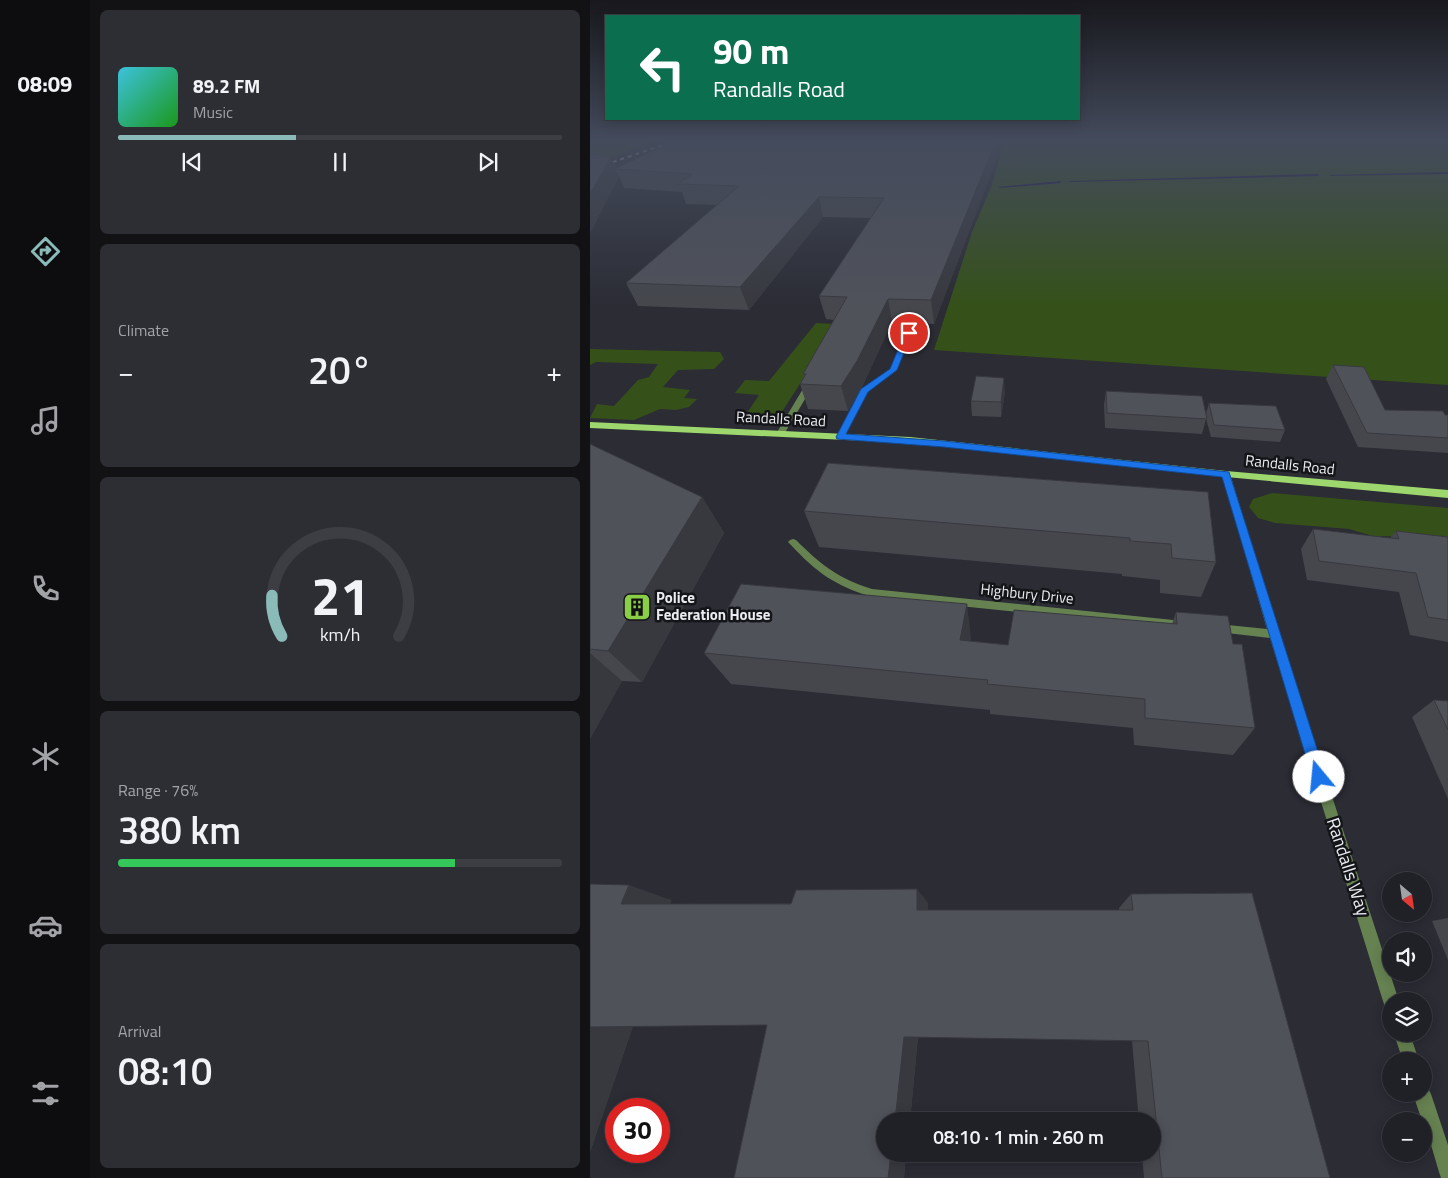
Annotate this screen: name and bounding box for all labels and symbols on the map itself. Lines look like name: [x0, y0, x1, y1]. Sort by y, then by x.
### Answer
pin: [888, 312, 930, 354]
street label: Randalls Road: [736, 405, 827, 432]
street label: Randalls Road: [1244, 448, 1336, 481]
street label: Highbury Drive: [979, 577, 1075, 610]
place label: Police Federation House: [656, 586, 771, 626]
building icon: Police Federation House: [622, 592, 652, 622]
position arrow: [1292, 750, 1344, 802]
street label: Randalls Way: [1320, 814, 1377, 920]
north arrow: [1382, 872, 1432, 922]
speed limit sign: 30: [605, 1098, 670, 1163]

